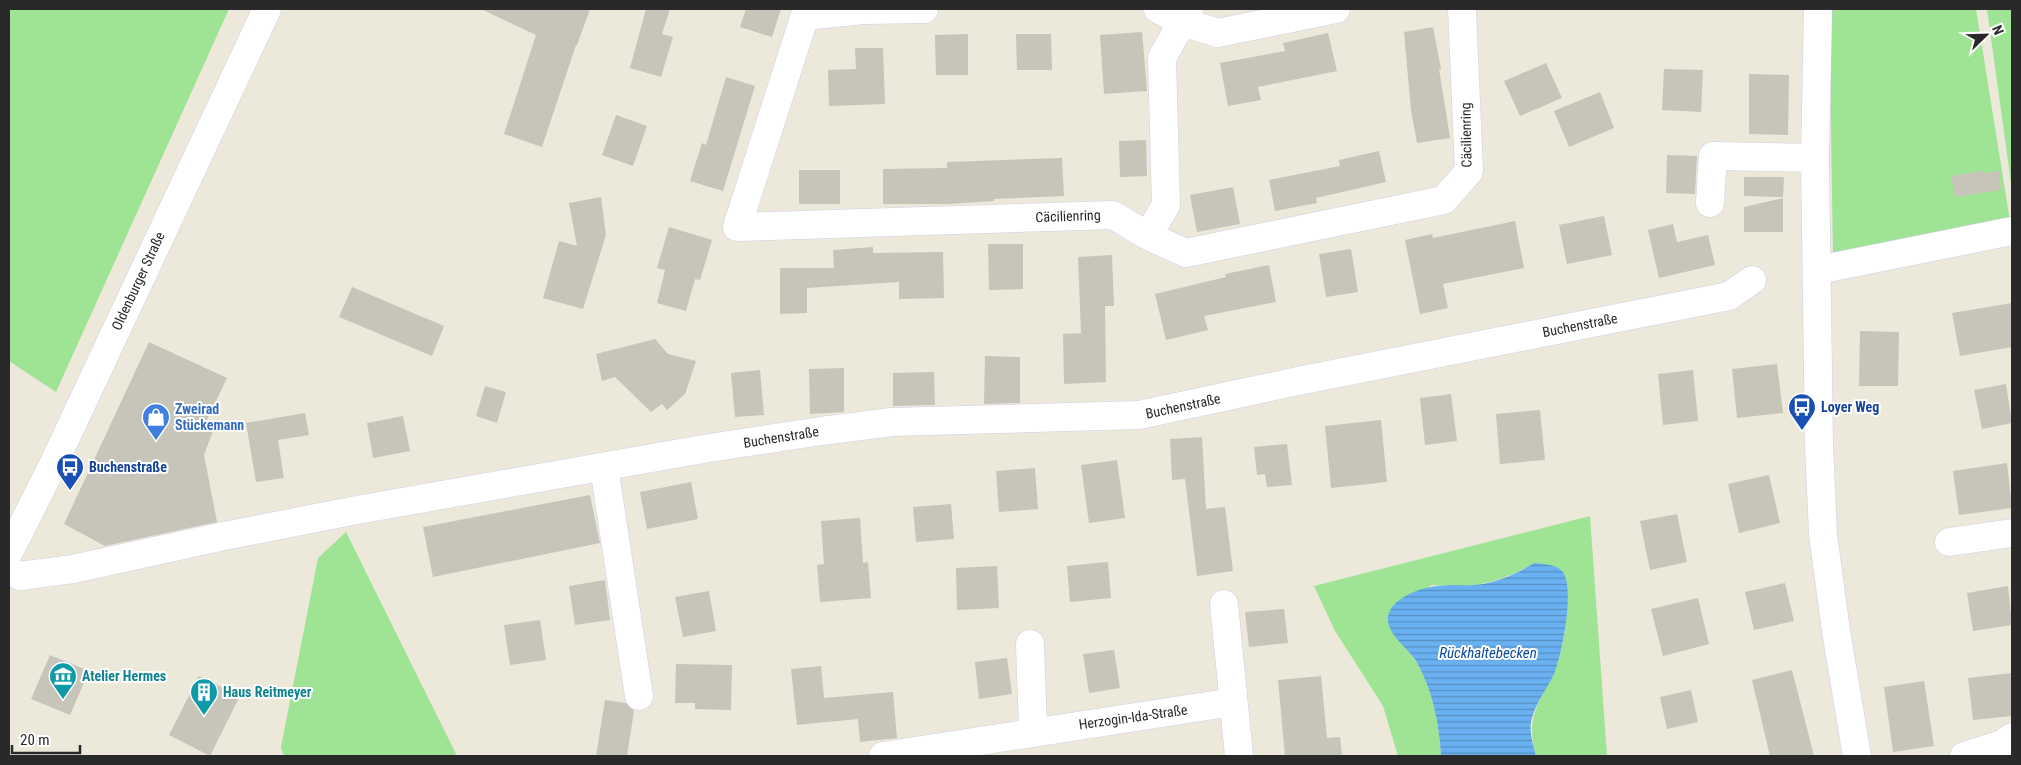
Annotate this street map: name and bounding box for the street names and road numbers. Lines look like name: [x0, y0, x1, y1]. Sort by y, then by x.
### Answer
street label: Cäcilienring: [1457, 102, 1475, 168]
street label: Cäcilienring: [1035, 207, 1101, 225]
street label: Oldenburger Straße: [108, 229, 168, 333]
street label: Buchenstraße: [1541, 310, 1619, 340]
street label: Buchenstraße: [1144, 390, 1222, 422]
street label: Buchenstraße: [742, 423, 820, 451]
street label: Herzogin-Ida-Straße: [1078, 701, 1189, 733]

